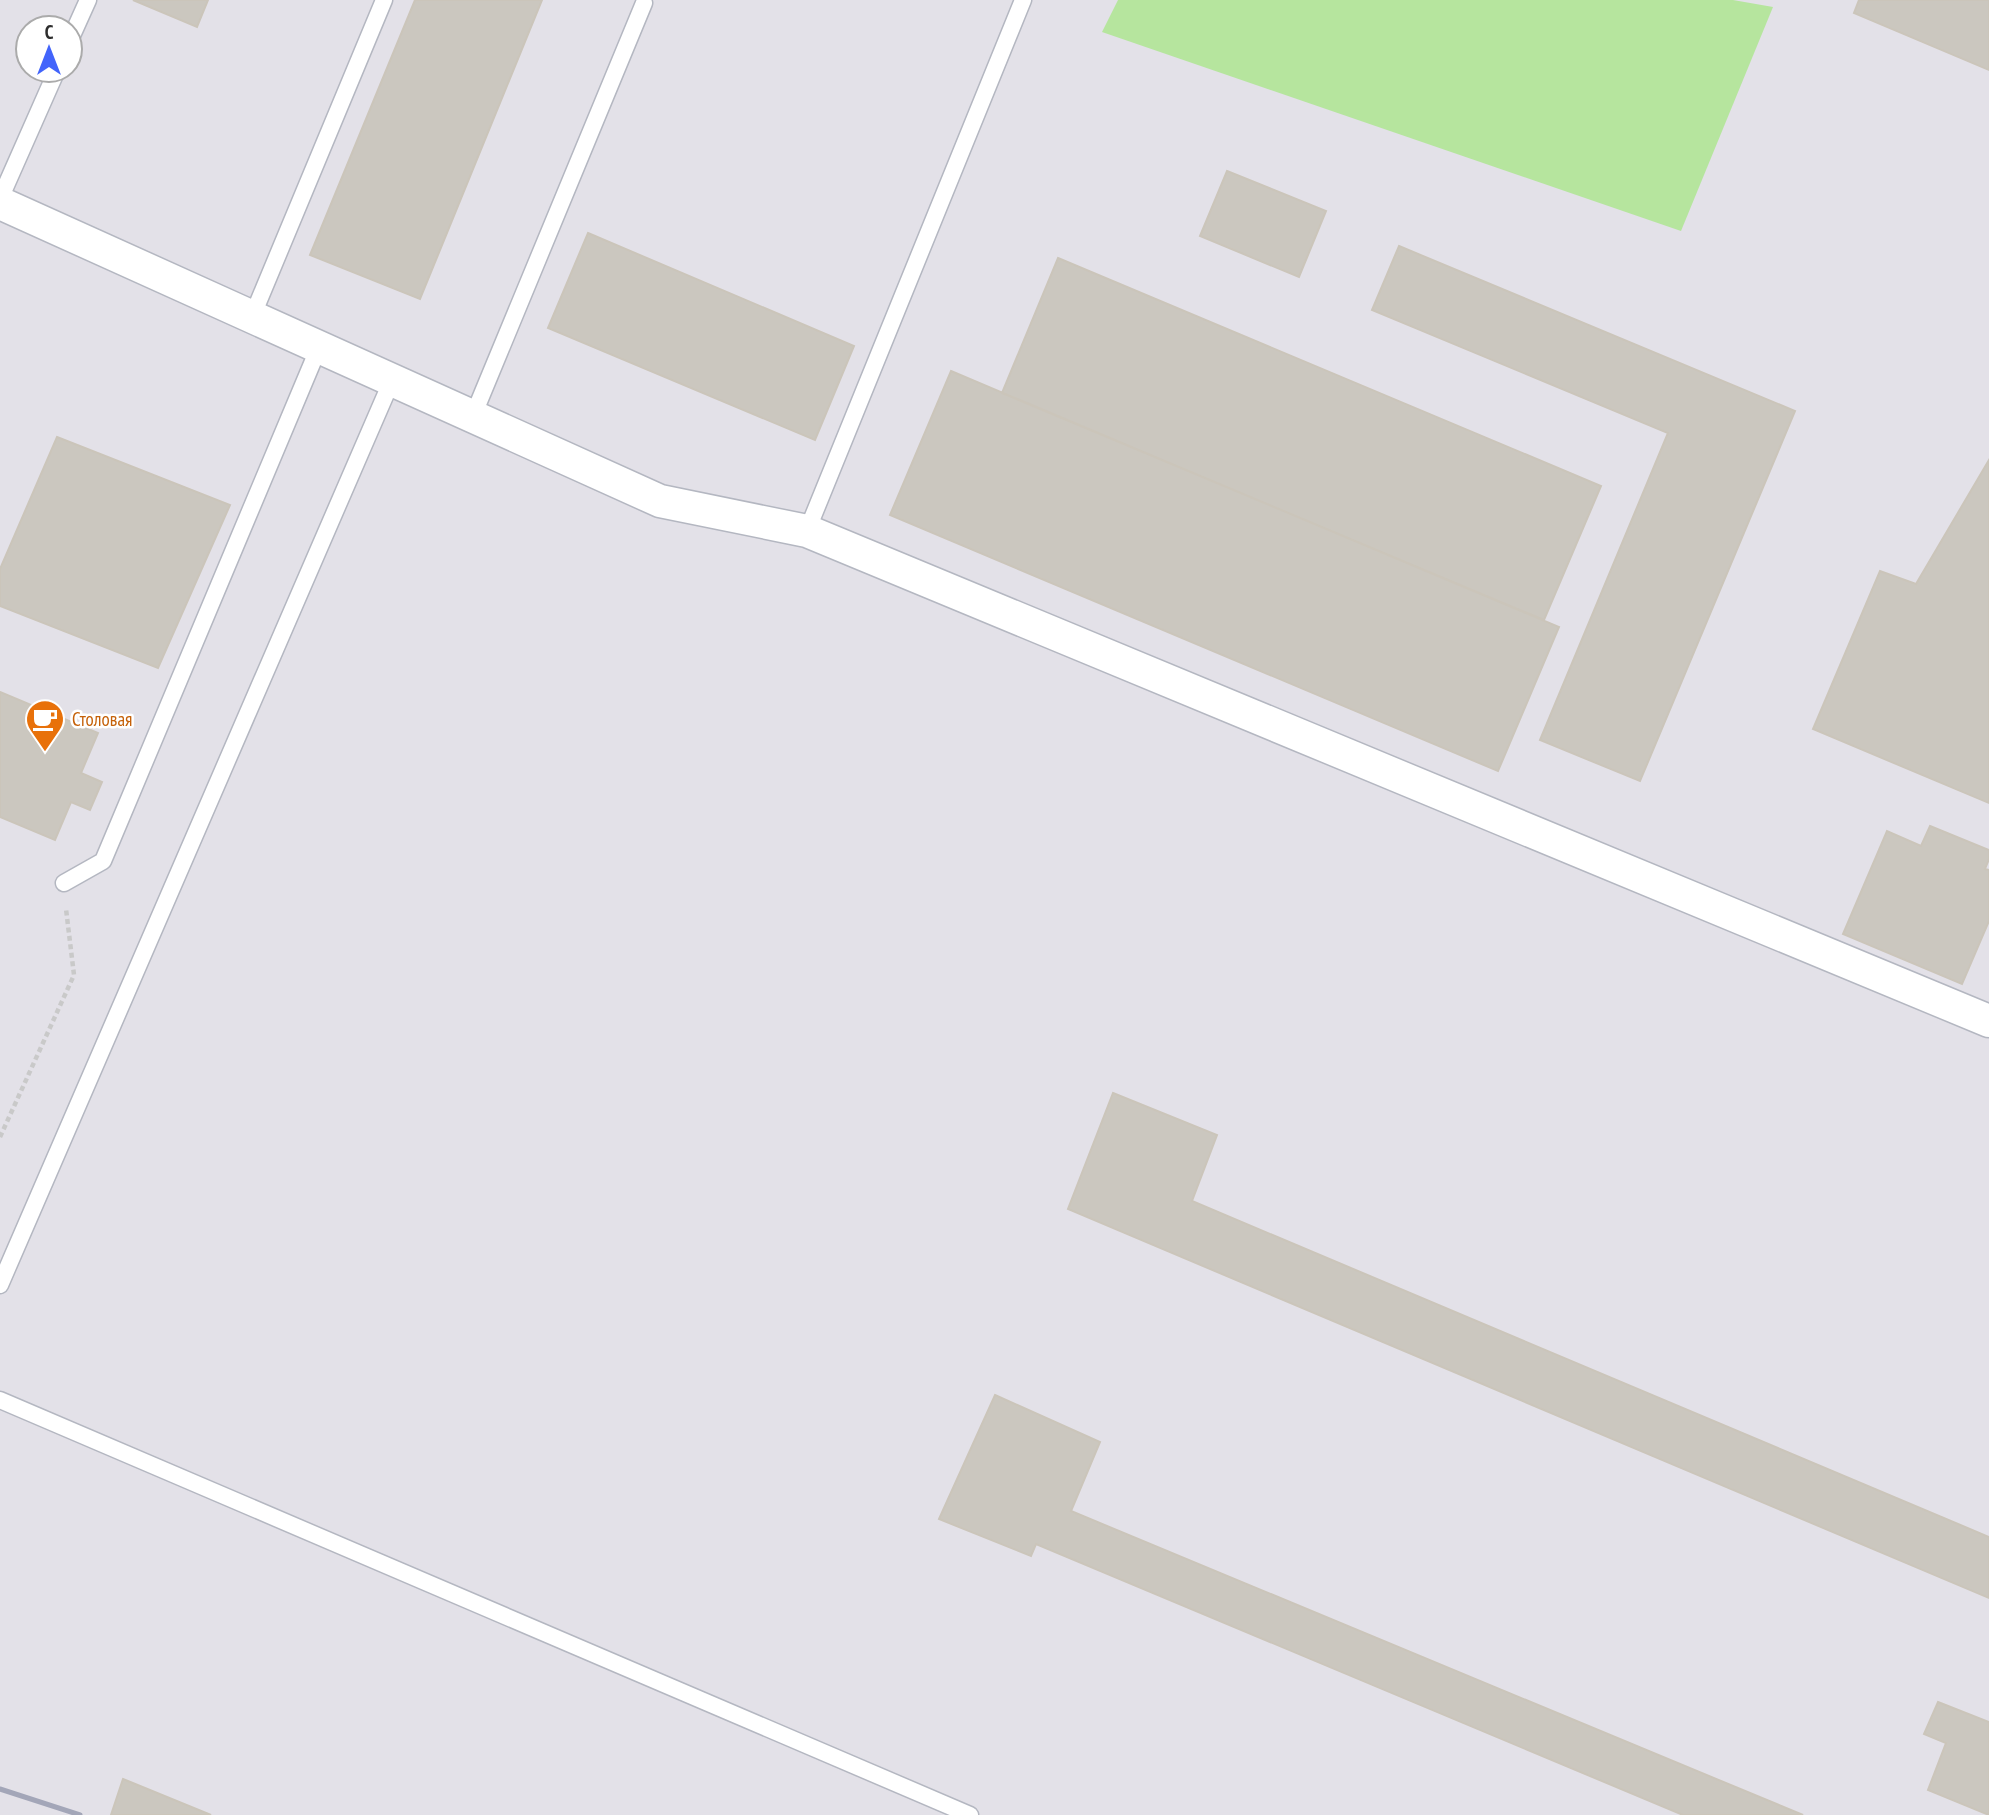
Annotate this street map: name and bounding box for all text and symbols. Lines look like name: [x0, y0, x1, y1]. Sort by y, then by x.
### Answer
north arrow: [14, 14, 84, 84]
text: С: [45, 20, 54, 44]
cafe icon: Столовая: [24, 698, 66, 753]
place label: Столовая: [72, 707, 132, 731]

